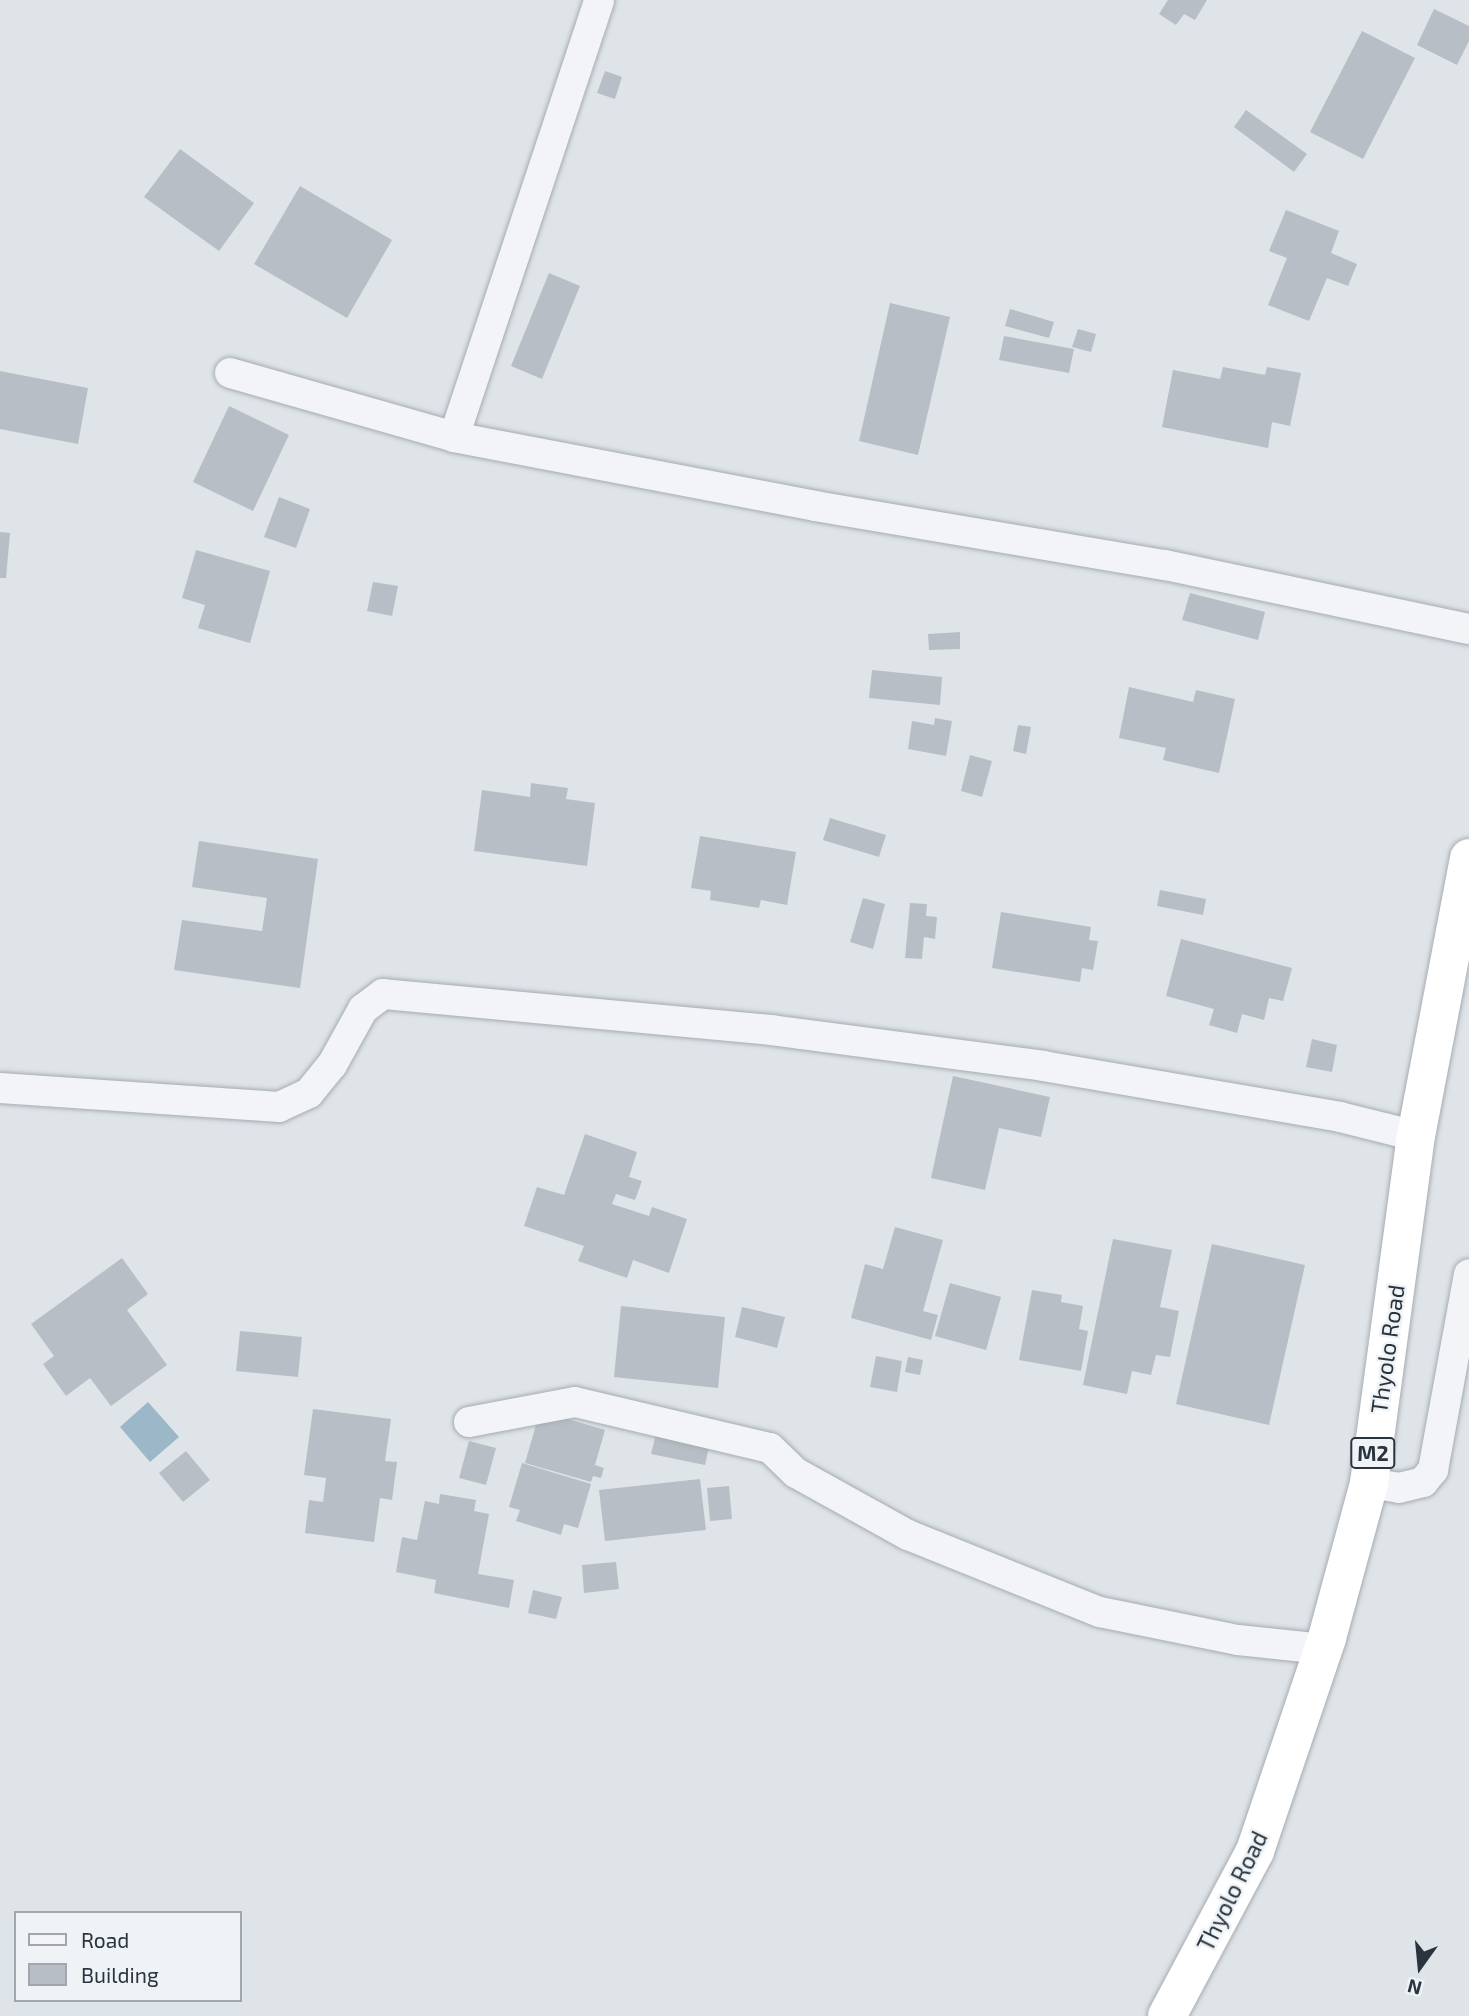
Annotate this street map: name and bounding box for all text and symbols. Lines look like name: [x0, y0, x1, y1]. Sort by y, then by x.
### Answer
street label: Thyolo Road: [1364, 1283, 1410, 1415]
road number: M2: [1350, 1436, 1396, 1470]
street label: Thyolo Road: [1191, 1827, 1273, 1955]
legend: [14, 1911, 242, 2002]
text: Road: [81, 1927, 129, 1952]
north arrow: [1385, 1932, 1455, 2002]
text: Building: [81, 1962, 159, 1987]
text: N: [1405, 1975, 1424, 2001]

